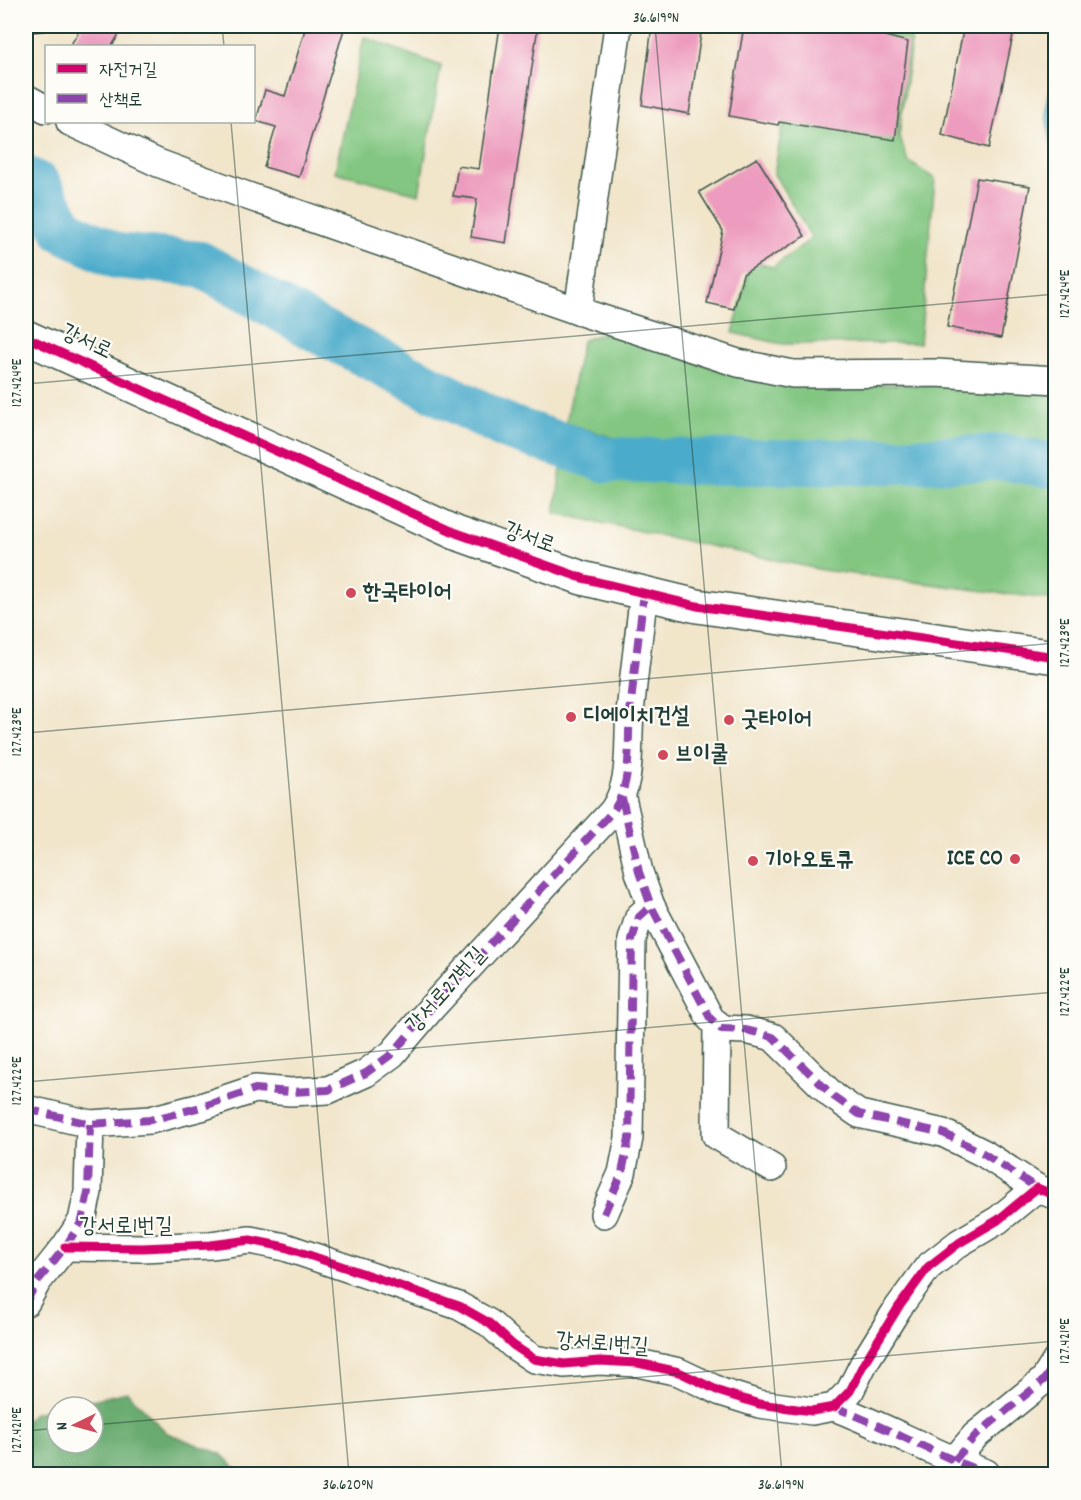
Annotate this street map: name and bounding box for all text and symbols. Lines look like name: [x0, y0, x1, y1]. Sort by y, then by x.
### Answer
text: 36.619°N: [633, 8, 679, 30]
legend: [45, 45, 255, 123]
text: 자전거길: [99, 59, 157, 84]
text: 산책로: [99, 89, 142, 114]
text: 127.424°E: [1055, 269, 1077, 318]
street label: 강서로: [55, 318, 117, 368]
text: 127.424°E: [7, 358, 29, 407]
street label: 강서로: [499, 515, 559, 563]
place label: 한국타이어: [362, 578, 452, 609]
marker: 한국타이어: [344, 586, 358, 600]
text: 127.423°E: [1055, 618, 1077, 668]
place label: 디에이치건설: [583, 702, 690, 733]
place label: 굿타이어: [741, 705, 812, 736]
text: 127.423°E: [7, 707, 29, 757]
marker: 디에이치건설: [564, 710, 578, 724]
marker: 굿타이어: [722, 713, 736, 727]
place label: 브이쿨: [675, 740, 728, 771]
marker: 브이쿨: [656, 748, 670, 762]
place label: ICE CO: [947, 844, 1003, 875]
place label: 기아오토큐: [765, 846, 854, 877]
marker: ICE CO: [1008, 852, 1022, 866]
marker: 기아오토큐: [746, 854, 760, 868]
street label: 강서로27번길: [400, 941, 494, 1041]
text: 127.422°E: [1055, 967, 1077, 1017]
text: 127.422°E: [7, 1056, 29, 1106]
street label: 강서로1번길: [79, 1212, 173, 1243]
text: 127.421°E: [1055, 1318, 1077, 1364]
street label: 강서로1번길: [554, 1326, 650, 1364]
north arrow: [45, 1395, 105, 1455]
text: 127.421°E: [7, 1407, 29, 1453]
text: N: [51, 1421, 74, 1431]
text: 36.620°N: [323, 1475, 373, 1497]
text: 36.619°N: [758, 1475, 804, 1497]

